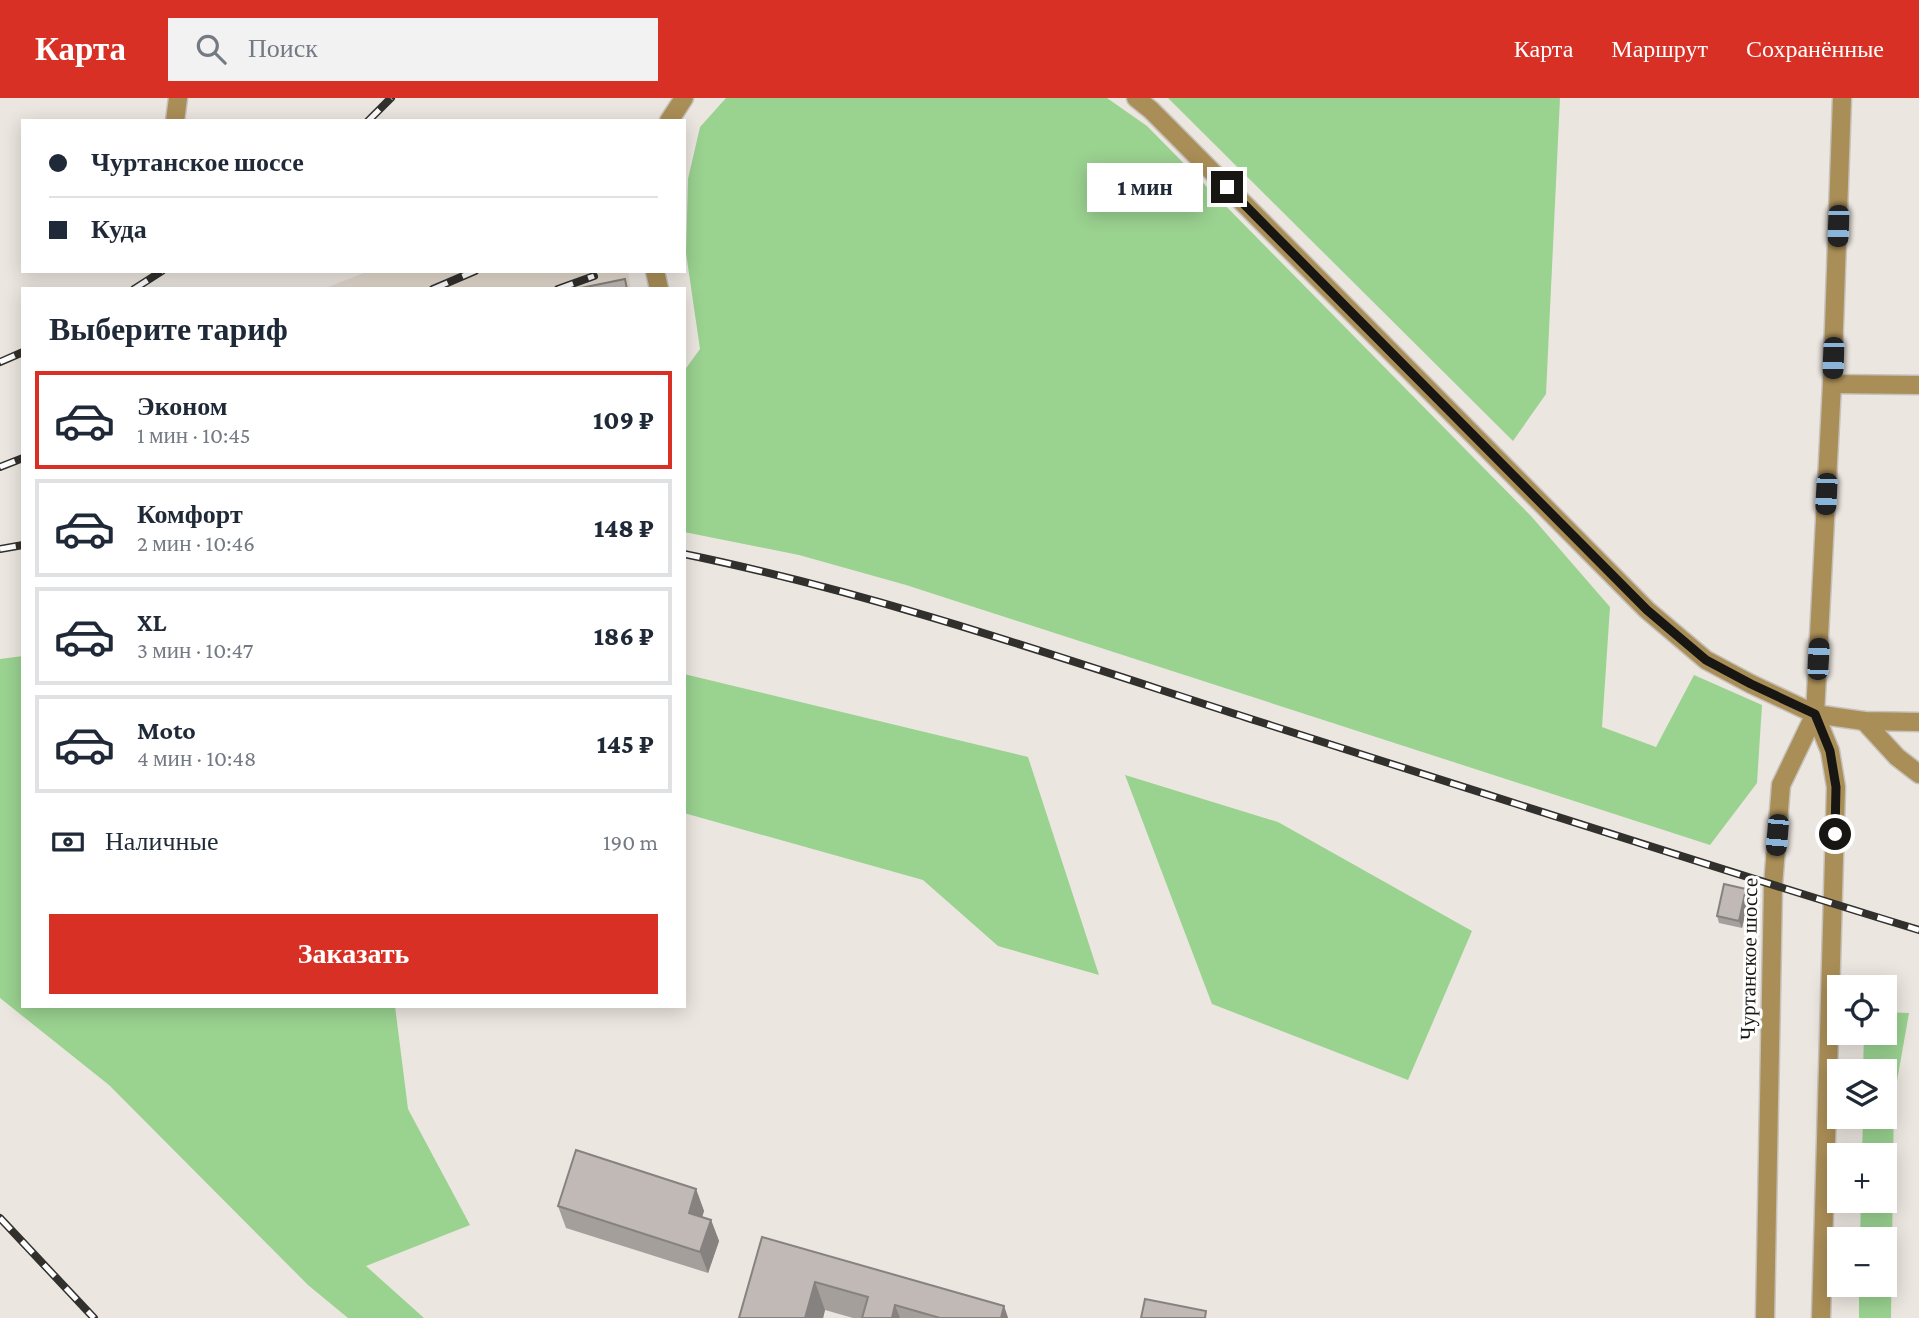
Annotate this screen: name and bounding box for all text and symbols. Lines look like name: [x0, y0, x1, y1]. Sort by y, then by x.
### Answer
search box: [168, 18, 658, 81]
text: Карта: [35, 30, 126, 67]
icon: search: [192, 30, 230, 68]
text: Поиск: [248, 34, 318, 63]
text: Карта: [1514, 35, 1573, 62]
text: Маршрут: [1611, 35, 1708, 62]
text: Сохранённые: [1746, 35, 1884, 62]
text: Чуртанское шоссе: [91, 148, 304, 177]
callout: 1 мин: [1087, 162, 1202, 212]
route end: [1211, 171, 1243, 203]
text: 1 мин: [1117, 174, 1173, 200]
car: [1827, 205, 1850, 247]
text: Куда: [91, 215, 147, 244]
text: Выберите тариф: [49, 311, 288, 347]
car: [1822, 337, 1845, 379]
icon: car: [53, 389, 116, 452]
text: Эконом: [137, 392, 227, 421]
text: 109 ₽: [593, 406, 654, 435]
text: 1 мин · 10:45: [137, 422, 251, 448]
car: [1815, 472, 1838, 516]
icon: car: [53, 497, 116, 560]
text: Комфорт: [137, 500, 243, 529]
text: 148 ₽: [594, 514, 654, 543]
text: 2 мин · 10:46: [137, 530, 255, 556]
icon: car: [53, 605, 116, 668]
text: XL: [137, 608, 166, 637]
text: 186 ₽: [594, 622, 654, 651]
text: 3 мин · 10:47: [137, 637, 253, 663]
car: [1807, 637, 1830, 681]
icon: car: [53, 713, 116, 776]
text: Moto: [137, 716, 196, 745]
text: 145 ₽: [597, 730, 654, 759]
text: 4 мин · 10:48: [137, 745, 256, 771]
car: [1765, 813, 1790, 857]
route start: [1819, 818, 1851, 850]
icon: cash: [49, 823, 87, 861]
text: Наличные: [105, 827, 218, 856]
text: 190 m: [603, 829, 658, 855]
street label: Чуртанское шоссе: [1736, 878, 1762, 1040]
button: Заказать: [49, 914, 658, 994]
map controls: [1827, 975, 1897, 1297]
button: locate: [1827, 975, 1897, 1045]
button: layers: [1827, 1059, 1897, 1129]
button: +: [1827, 1143, 1897, 1213]
button: −: [1827, 1227, 1897, 1297]

